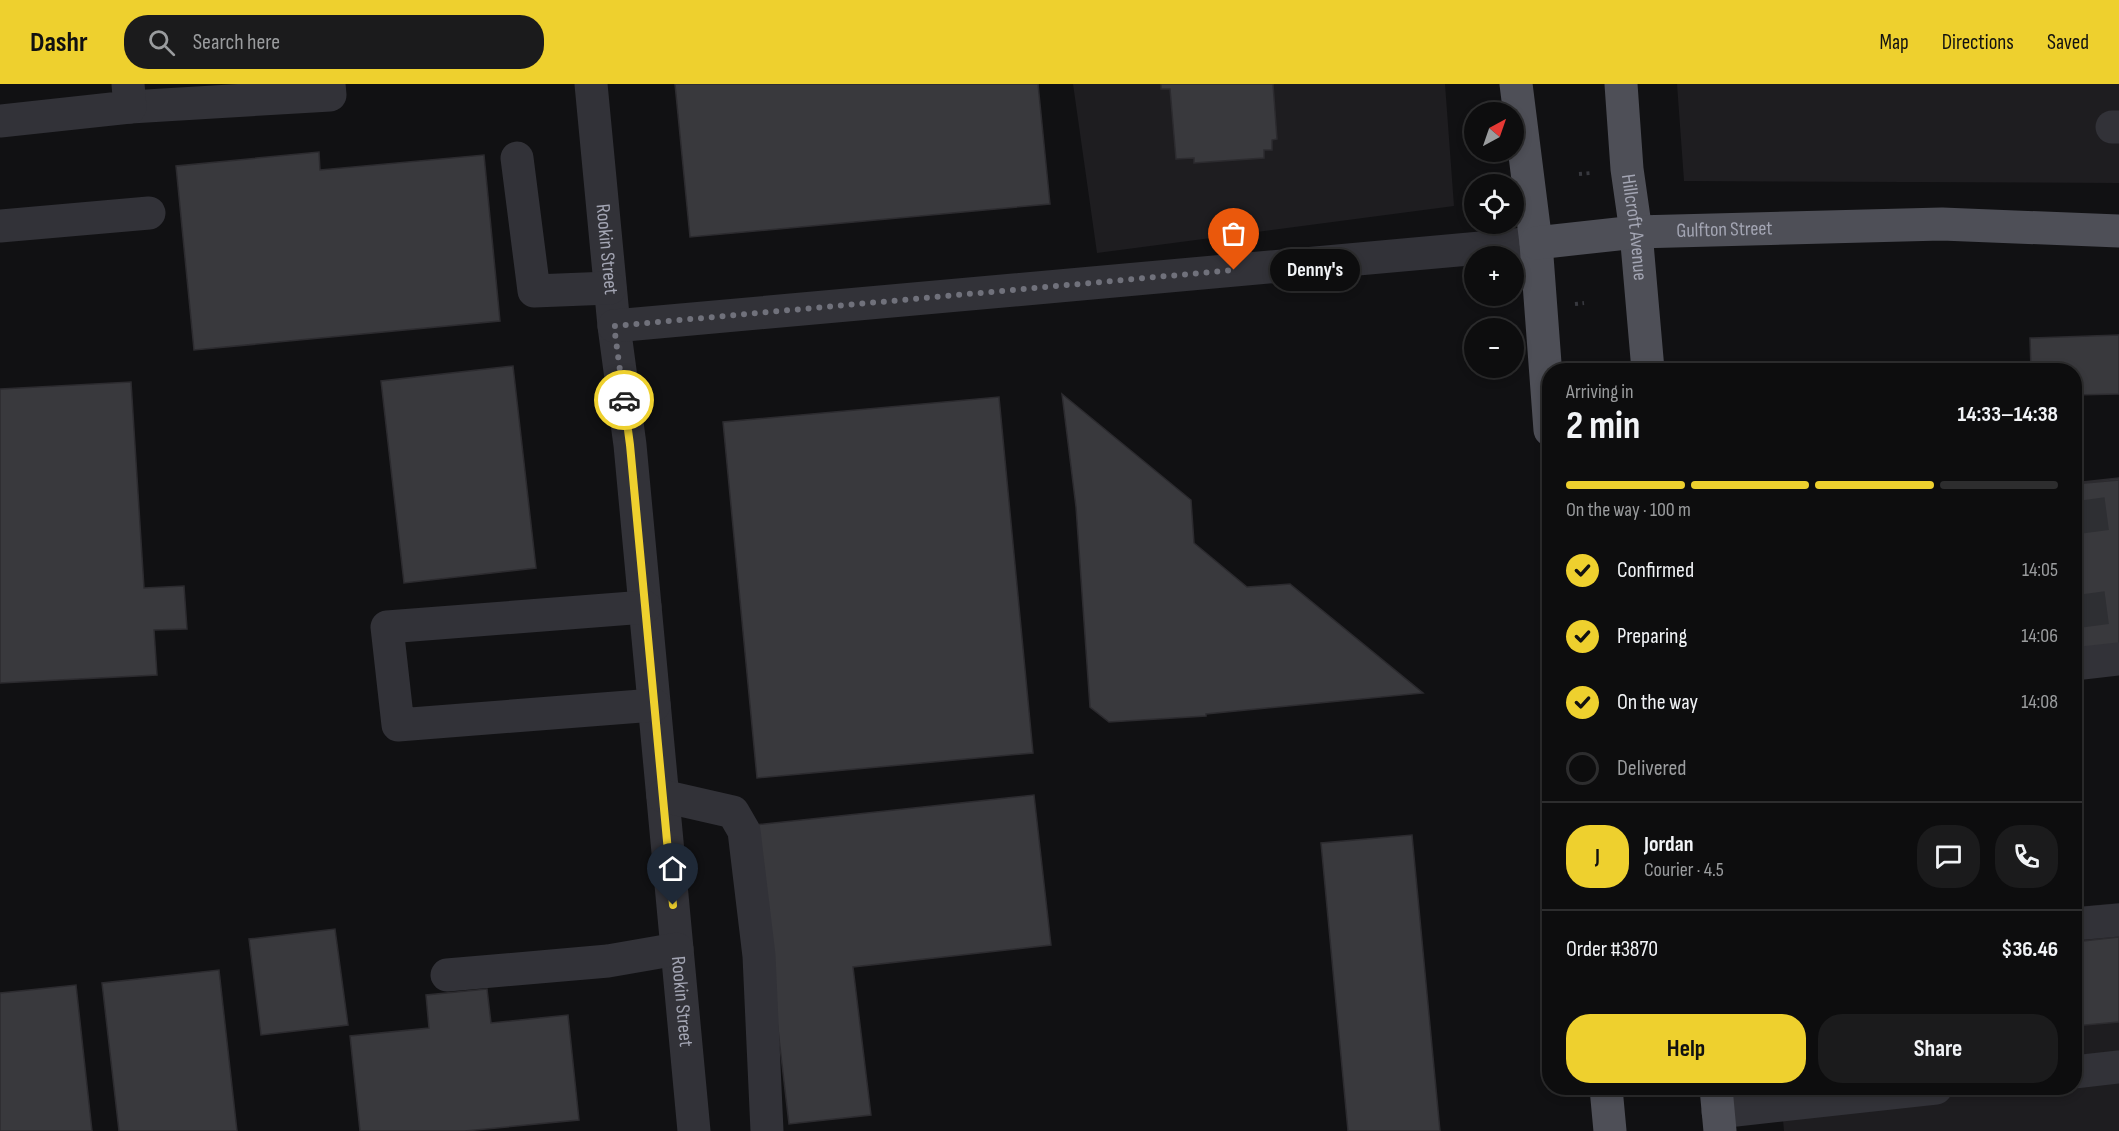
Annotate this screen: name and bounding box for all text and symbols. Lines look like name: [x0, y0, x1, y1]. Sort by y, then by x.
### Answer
search box: [124, 15, 544, 69]
text: Dashr: [30, 26, 88, 59]
icon: search: [145, 26, 178, 59]
text: Search here: [193, 29, 280, 56]
text: Map: [1879, 30, 1909, 55]
text: Directions: [1942, 30, 2014, 55]
text: Saved: [2047, 30, 2089, 55]
north arrow: [1464, 102, 1524, 162]
map controls: [1464, 102, 1524, 378]
street label: Hillcroft Avenue: [1616, 173, 1652, 281]
button: locate: [1464, 174, 1524, 234]
street label: Rookin Street: [590, 203, 623, 296]
pin: [1208, 208, 1259, 270]
street label: Gulfton Street: [1676, 216, 1773, 243]
icon: bag: [1217, 217, 1250, 250]
button: +: [1464, 246, 1524, 306]
callout: Denny's: [1270, 249, 1360, 291]
text: Denny's: [1287, 258, 1343, 282]
button: −: [1464, 318, 1524, 378]
courier: [594, 370, 654, 430]
text: Arriving in: [1566, 380, 1634, 404]
icon: car: [608, 384, 641, 417]
text: 14:33–14:38: [1957, 401, 2058, 428]
text: 2 min: [1566, 403, 1640, 450]
text: On the way · 100 m: [1566, 498, 1691, 522]
icon: check: [1566, 554, 1599, 587]
text: Confirmed: [1617, 557, 1694, 584]
text: 14:05: [2022, 558, 2058, 582]
icon: check: [1566, 620, 1599, 653]
text: Preparing: [1617, 623, 1687, 650]
text: 14:06: [2021, 624, 2058, 648]
icon: check: [1566, 686, 1599, 719]
text: On the way: [1617, 689, 1698, 716]
text: 14:08: [2021, 690, 2058, 714]
text: Delivered: [1617, 755, 1686, 782]
button: chat: [1917, 825, 1980, 888]
button: phone: [1995, 825, 2058, 888]
text: Jordan: [1644, 831, 1693, 858]
pin: [647, 843, 698, 905]
text: J: [1595, 843, 1600, 870]
icon: home: [656, 852, 689, 885]
text: Courier · 4.5: [1644, 858, 1724, 882]
text: Order #3870: [1566, 936, 1658, 963]
text: $36.46: [2001, 936, 2058, 963]
street label: Rookin Street: [666, 955, 698, 1048]
button: Help: [1566, 1014, 1806, 1083]
button: Share: [1818, 1014, 2058, 1083]

